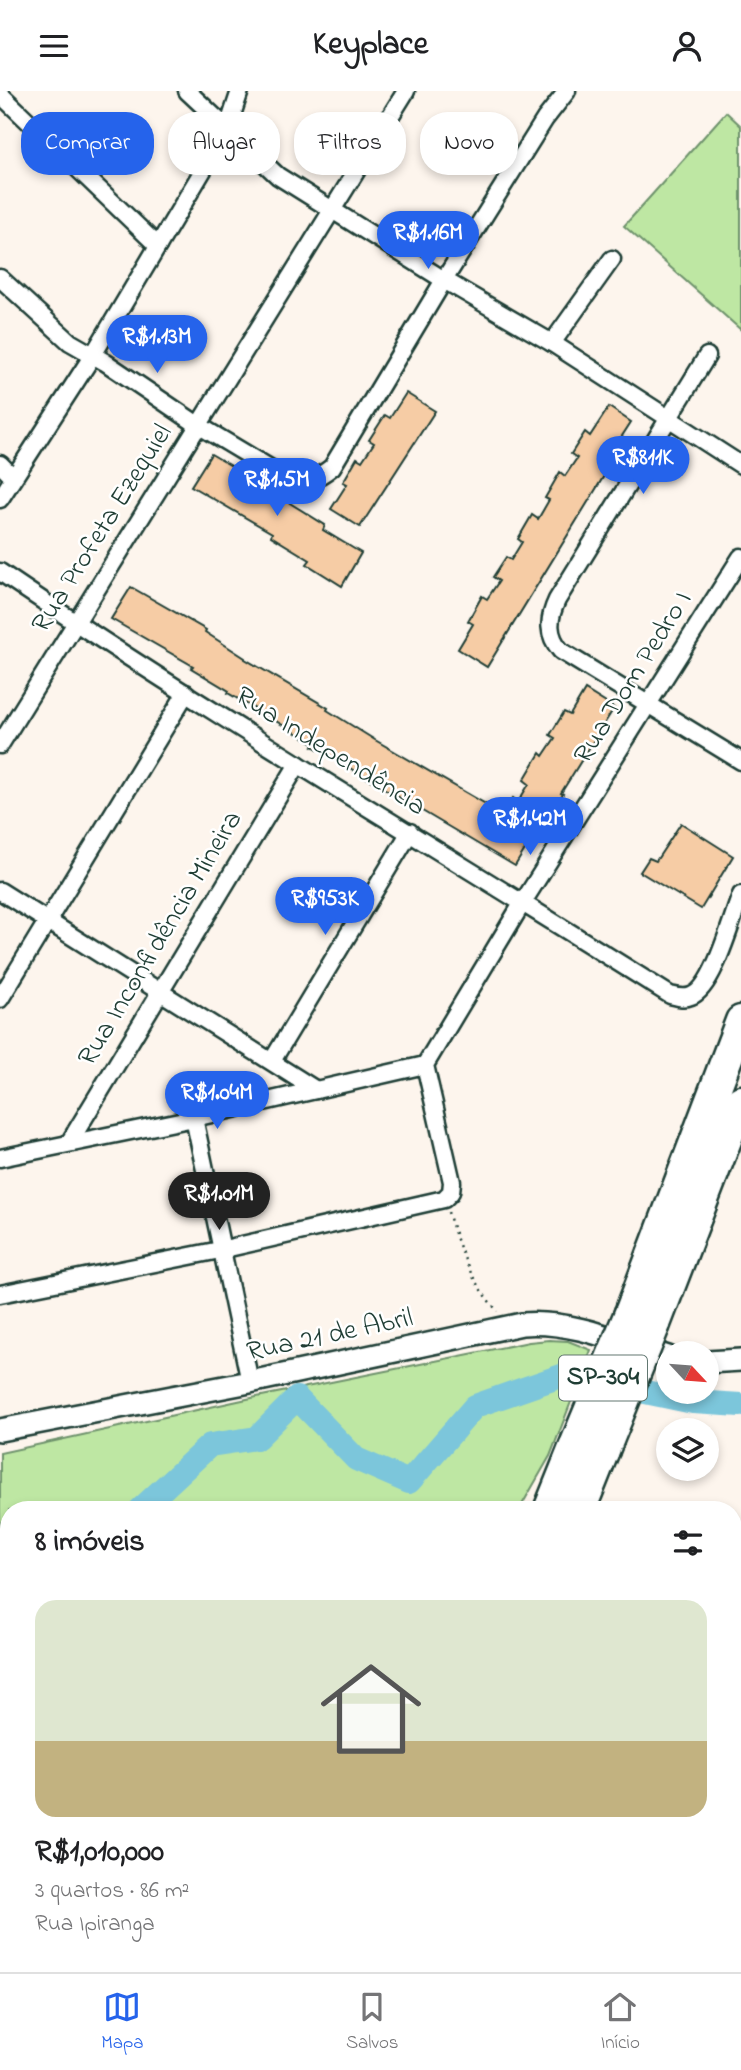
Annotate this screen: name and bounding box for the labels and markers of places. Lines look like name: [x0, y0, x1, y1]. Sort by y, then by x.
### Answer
pin: R$1.16M: [363, 211, 493, 271]
pin: R$1.13M: [92, 315, 222, 375]
pin: R$811K: [586, 437, 700, 496]
pin: R$1.5M: [220, 459, 334, 518]
pin: R$1.42M: [465, 797, 595, 857]
pin: R$953K: [268, 877, 382, 937]
pin: R$1.04M: [152, 1072, 282, 1131]
pin: R$1.01M: [154, 1173, 284, 1232]

